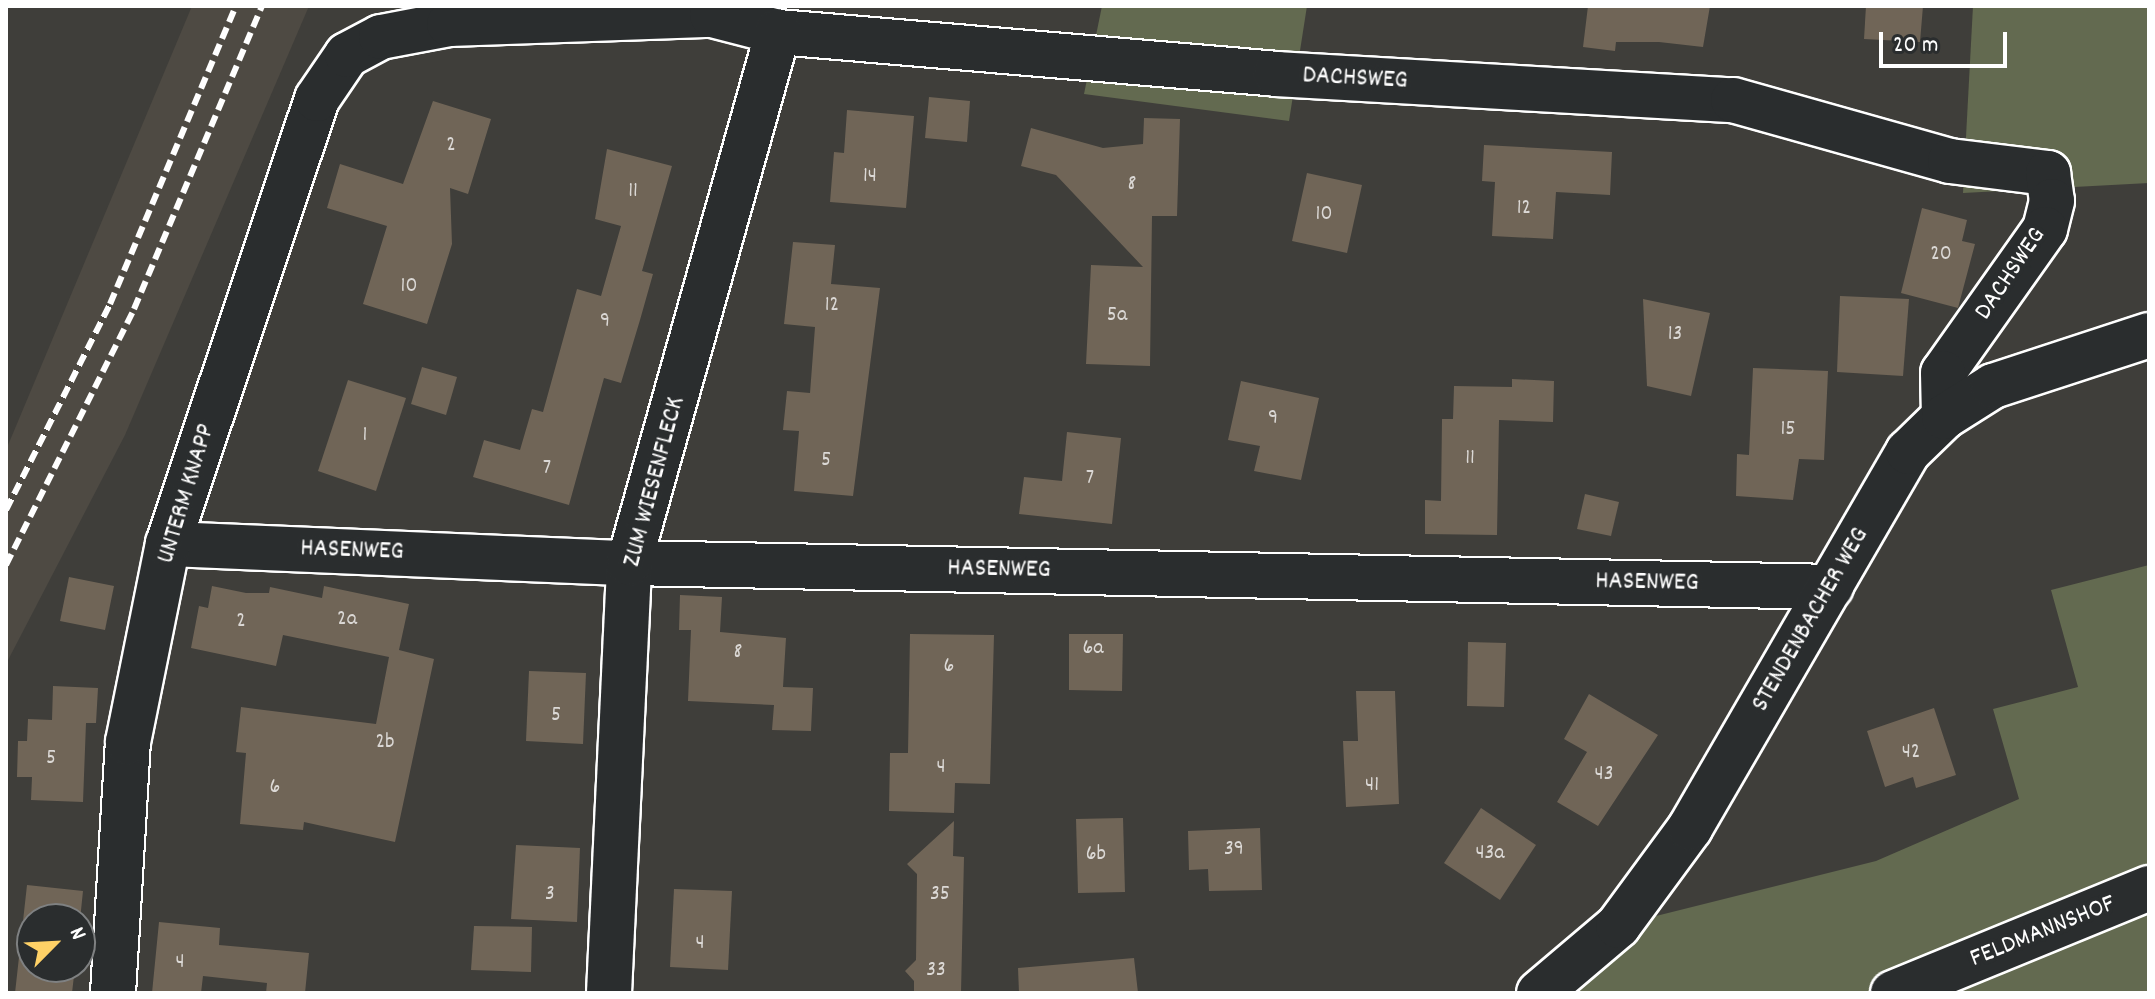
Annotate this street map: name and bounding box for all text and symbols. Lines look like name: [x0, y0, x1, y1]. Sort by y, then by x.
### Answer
scale bar: [1883, 16, 2011, 66]
text: 20 m: [1893, 29, 1939, 63]
street label: DACHSWEG: [1302, 61, 1408, 97]
house number: 2: [446, 133, 456, 159]
house number: 14: [863, 164, 877, 190]
house number: 8: [1128, 172, 1136, 198]
house number: 11: [628, 179, 638, 205]
house number: 12: [1517, 196, 1531, 222]
house number: 10: [1316, 202, 1332, 228]
street label: DACHSWEG: [1969, 222, 2053, 326]
house number: 20: [1930, 242, 1952, 268]
house number: 10: [401, 274, 417, 300]
house number: 12: [825, 293, 839, 319]
house number: 5a: [1107, 303, 1127, 329]
house number: 9: [600, 309, 610, 335]
house number: 13: [1668, 322, 1682, 348]
street label: ZUM WIESENFLECK: [617, 393, 693, 571]
house number: 9: [1268, 406, 1278, 432]
house number: 15: [1780, 417, 1796, 443]
street label: UNTERM KNAPP: [151, 421, 223, 567]
house number: 1: [363, 423, 367, 449]
house number: 11: [1465, 446, 1475, 472]
house number: 5: [821, 448, 831, 474]
house number: 7: [543, 456, 551, 482]
house number: 7: [1086, 466, 1094, 492]
street label: STENDENBACHER WEG: [1746, 522, 1876, 718]
street label: HASENWEG: [300, 534, 404, 568]
street label: HASENWEG: [947, 553, 1051, 587]
street label: HASENWEG: [1595, 566, 1699, 600]
house number: 2a: [337, 607, 357, 633]
house number: 2: [236, 609, 246, 635]
house number: 6a: [1082, 636, 1104, 662]
house number: 8: [734, 640, 742, 666]
house number: 6: [944, 654, 954, 680]
house number: 5: [551, 703, 561, 729]
house number: 2b: [375, 730, 395, 756]
house number: 42: [1902, 740, 1920, 766]
house number: 5: [46, 746, 56, 772]
house number: 4: [936, 755, 946, 781]
house number: 43: [1595, 762, 1613, 788]
house number: 41: [1365, 773, 1379, 799]
house number: 6: [270, 775, 280, 801]
house number: 39: [1224, 837, 1244, 863]
house number: 43a: [1475, 841, 1505, 867]
house number: 6b: [1086, 842, 1106, 868]
house number: 3: [545, 882, 555, 908]
house number: 35: [930, 882, 950, 908]
street label: FELDMANNSHOF: [1966, 889, 2120, 975]
north arrow: [16, 903, 96, 983]
text: N: [60, 923, 93, 945]
house number: 4: [695, 931, 705, 957]
house number: 4: [175, 950, 185, 976]
house number: 33: [926, 958, 946, 984]

